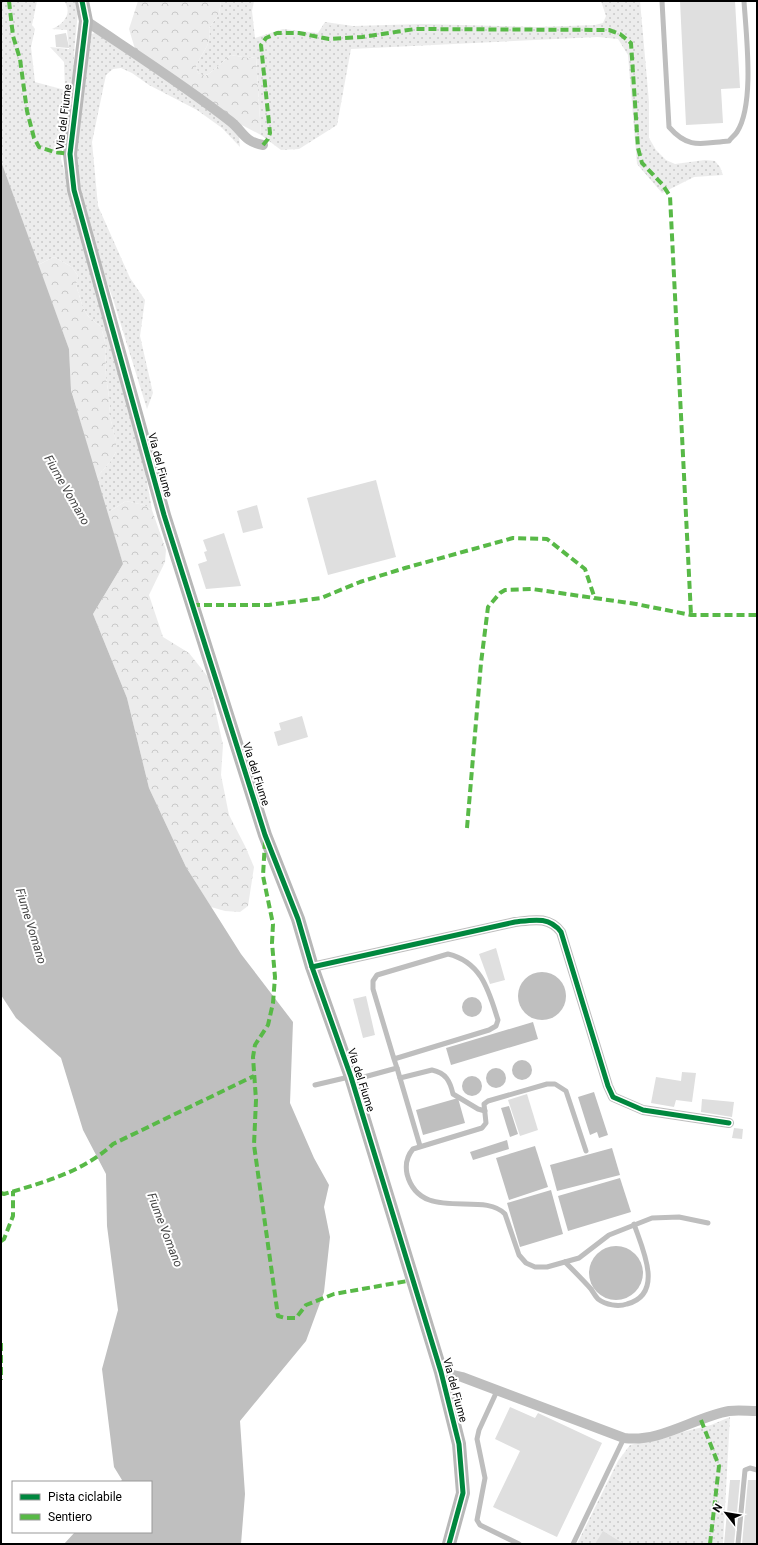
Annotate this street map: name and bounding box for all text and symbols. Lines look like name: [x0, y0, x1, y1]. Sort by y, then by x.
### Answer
street label: Via del Fiume: [54, 83, 75, 151]
street label: Via del Fiume: [145, 431, 175, 499]
water label: Fiume Vomano: [41, 453, 93, 528]
street label: Via del Fiume: [240, 741, 272, 808]
water label: Fiume Vomano: [13, 886, 49, 966]
street label: Via del Fiume: [345, 1047, 377, 1114]
water label: Fiume Vomano: [144, 1191, 186, 1269]
street label: Via del Fiume: [440, 1356, 470, 1424]
legend: [12, 1481, 152, 1533]
text: Pista ciclabile: [48, 1490, 122, 1504]
north arrow: [706, 1493, 746, 1533]
text: N: [710, 1501, 726, 1515]
text: Sentiero: [48, 1510, 92, 1524]

